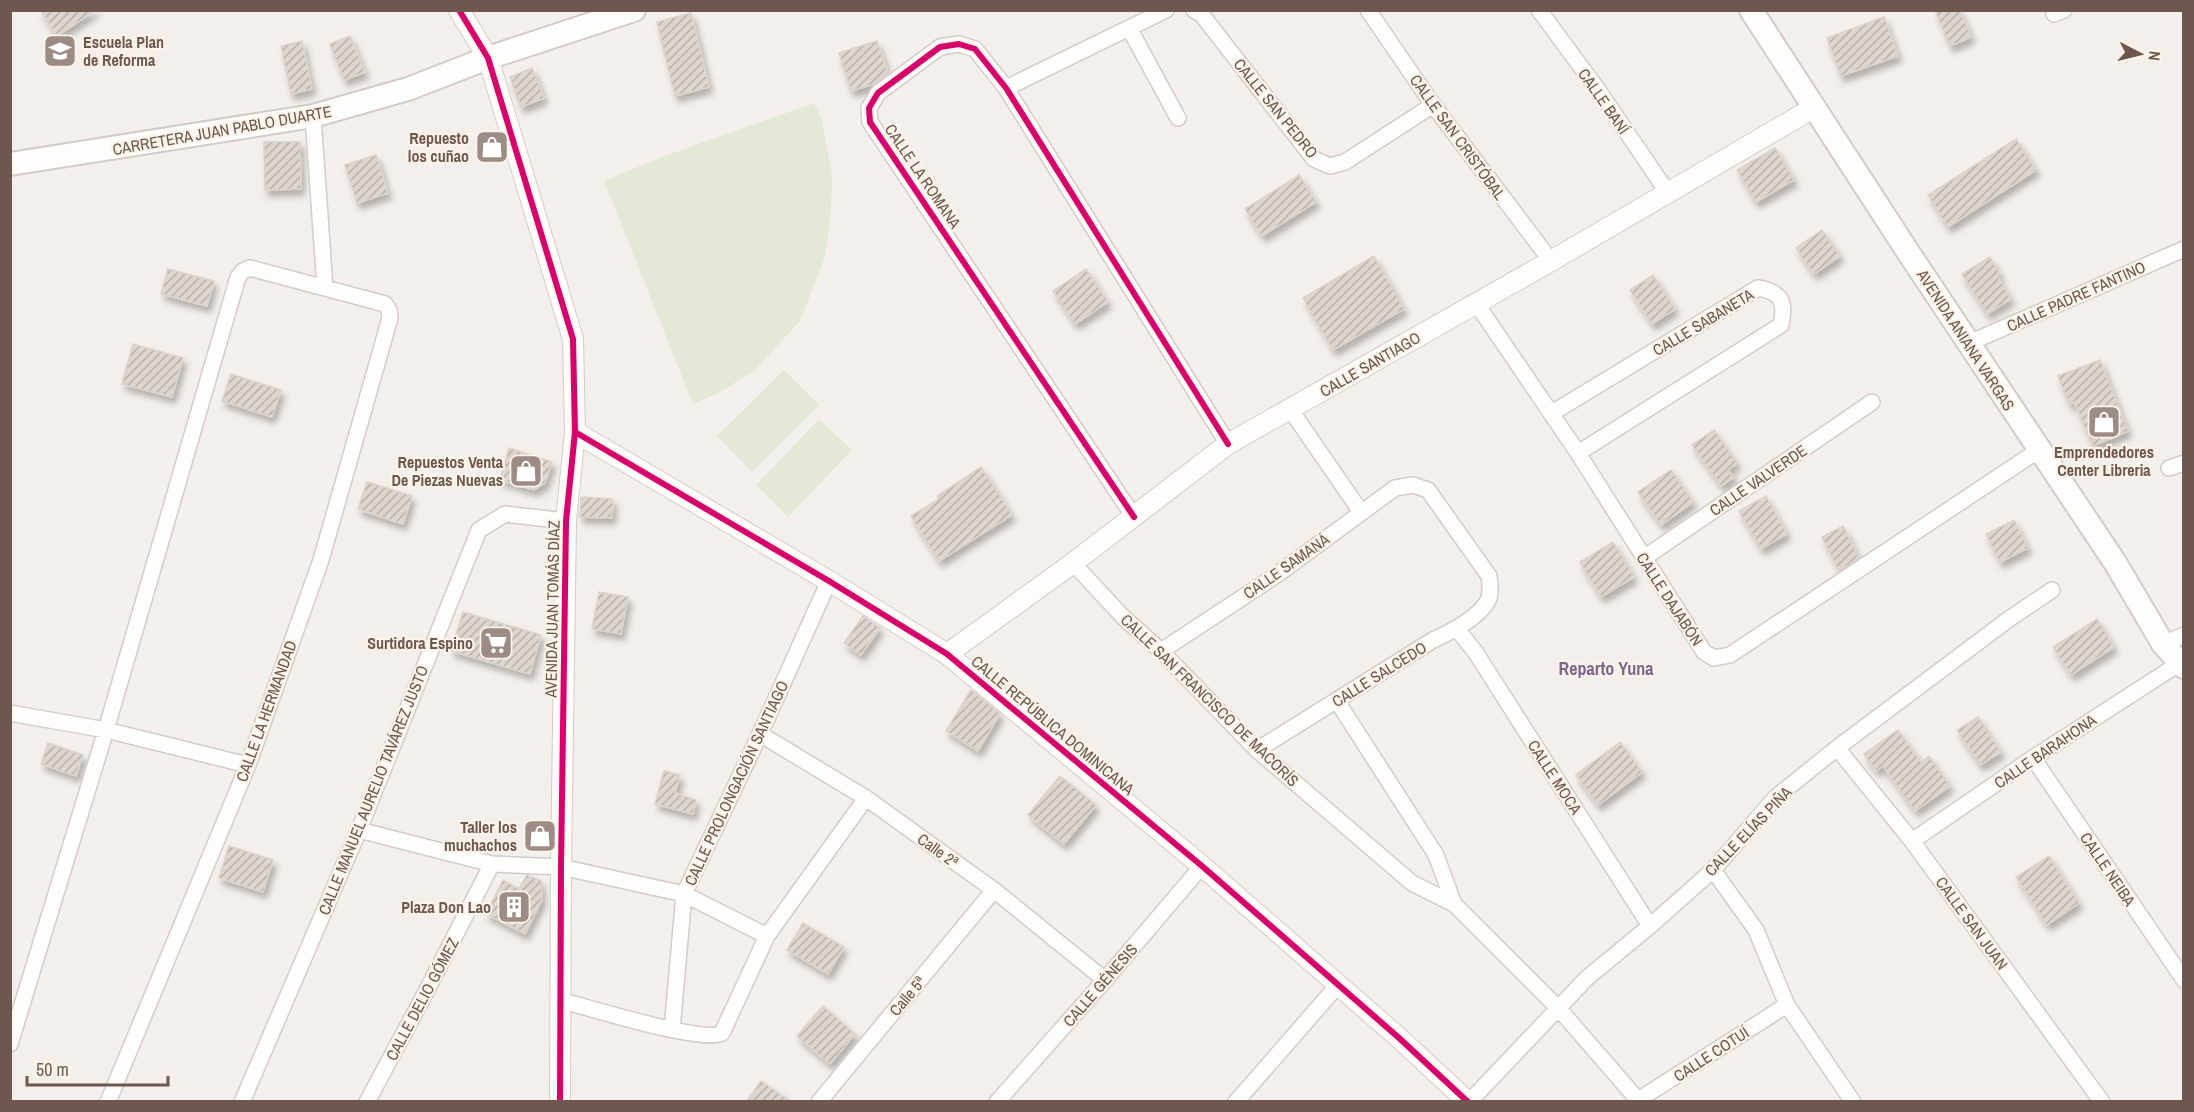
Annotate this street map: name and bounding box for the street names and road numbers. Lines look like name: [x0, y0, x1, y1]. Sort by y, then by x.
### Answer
street label: CALLE SAN PEDRO: [1229, 53, 1323, 163]
street label: CALLE BANÍ: [1573, 64, 1635, 139]
street label: CALLE SAN CRISTÓBAL: [1405, 70, 1511, 205]
street label: CARRETERA JUAN PABLO DUARTE: [111, 100, 333, 160]
street label: CALLE LA ROMANA: [880, 119, 966, 233]
street label: CALLE PADRE FANTINO: [2003, 255, 2149, 337]
street label: AVENIDA ANIANA VARGAS: [1911, 264, 2020, 415]
street label: CALLE SABANETA: [1648, 283, 1758, 361]
street label: CALLE SANTIAGO: [1316, 326, 1424, 402]
street label: CALLE VALVERDE: [1705, 439, 1811, 521]
street label: AVENIDA JUAN TOMÁS DÍAZ: [539, 520, 565, 699]
street label: CALLE SAMANÁ: [1238, 528, 1334, 604]
street label: CALLE DAJABÓN: [1632, 548, 1708, 650]
street label: CALLE SAN FRANCISCO DE MACORÍS: [1116, 609, 1304, 791]
street label: CALLE SALCEDO: [1327, 636, 1431, 712]
street label: CALLE LA HERMANDAD: [230, 637, 302, 785]
street label: CALLE REPÚBLICA DOMINICANA: [967, 650, 1139, 800]
street label: CALLE MANUEL AURELIO TAVÁREZ JUSTO: [313, 662, 433, 918]
street label: CALLE PROLONGACIÓN SANTIAGO: [679, 677, 793, 889]
street label: CALLE BARAHONA: [1990, 709, 2101, 793]
street label: CALLE MOCA: [1523, 736, 1587, 819]
street label: CALLE ELÍAS PIÑA: [1700, 781, 1797, 881]
street label: Calle 2ª: [913, 828, 963, 872]
street label: CALLE NEIBA: [2075, 828, 2141, 910]
street label: CALLE SAN JUAN: [1931, 872, 2013, 974]
street label: CALLE DELIO GÓMEZ: [380, 934, 464, 1064]
street label: CALLE GÉNESIS: [1058, 939, 1142, 1031]
street label: Calle 5ª: [884, 971, 930, 1021]
street label: CALLE COTUÍ: [1669, 1021, 1753, 1087]

